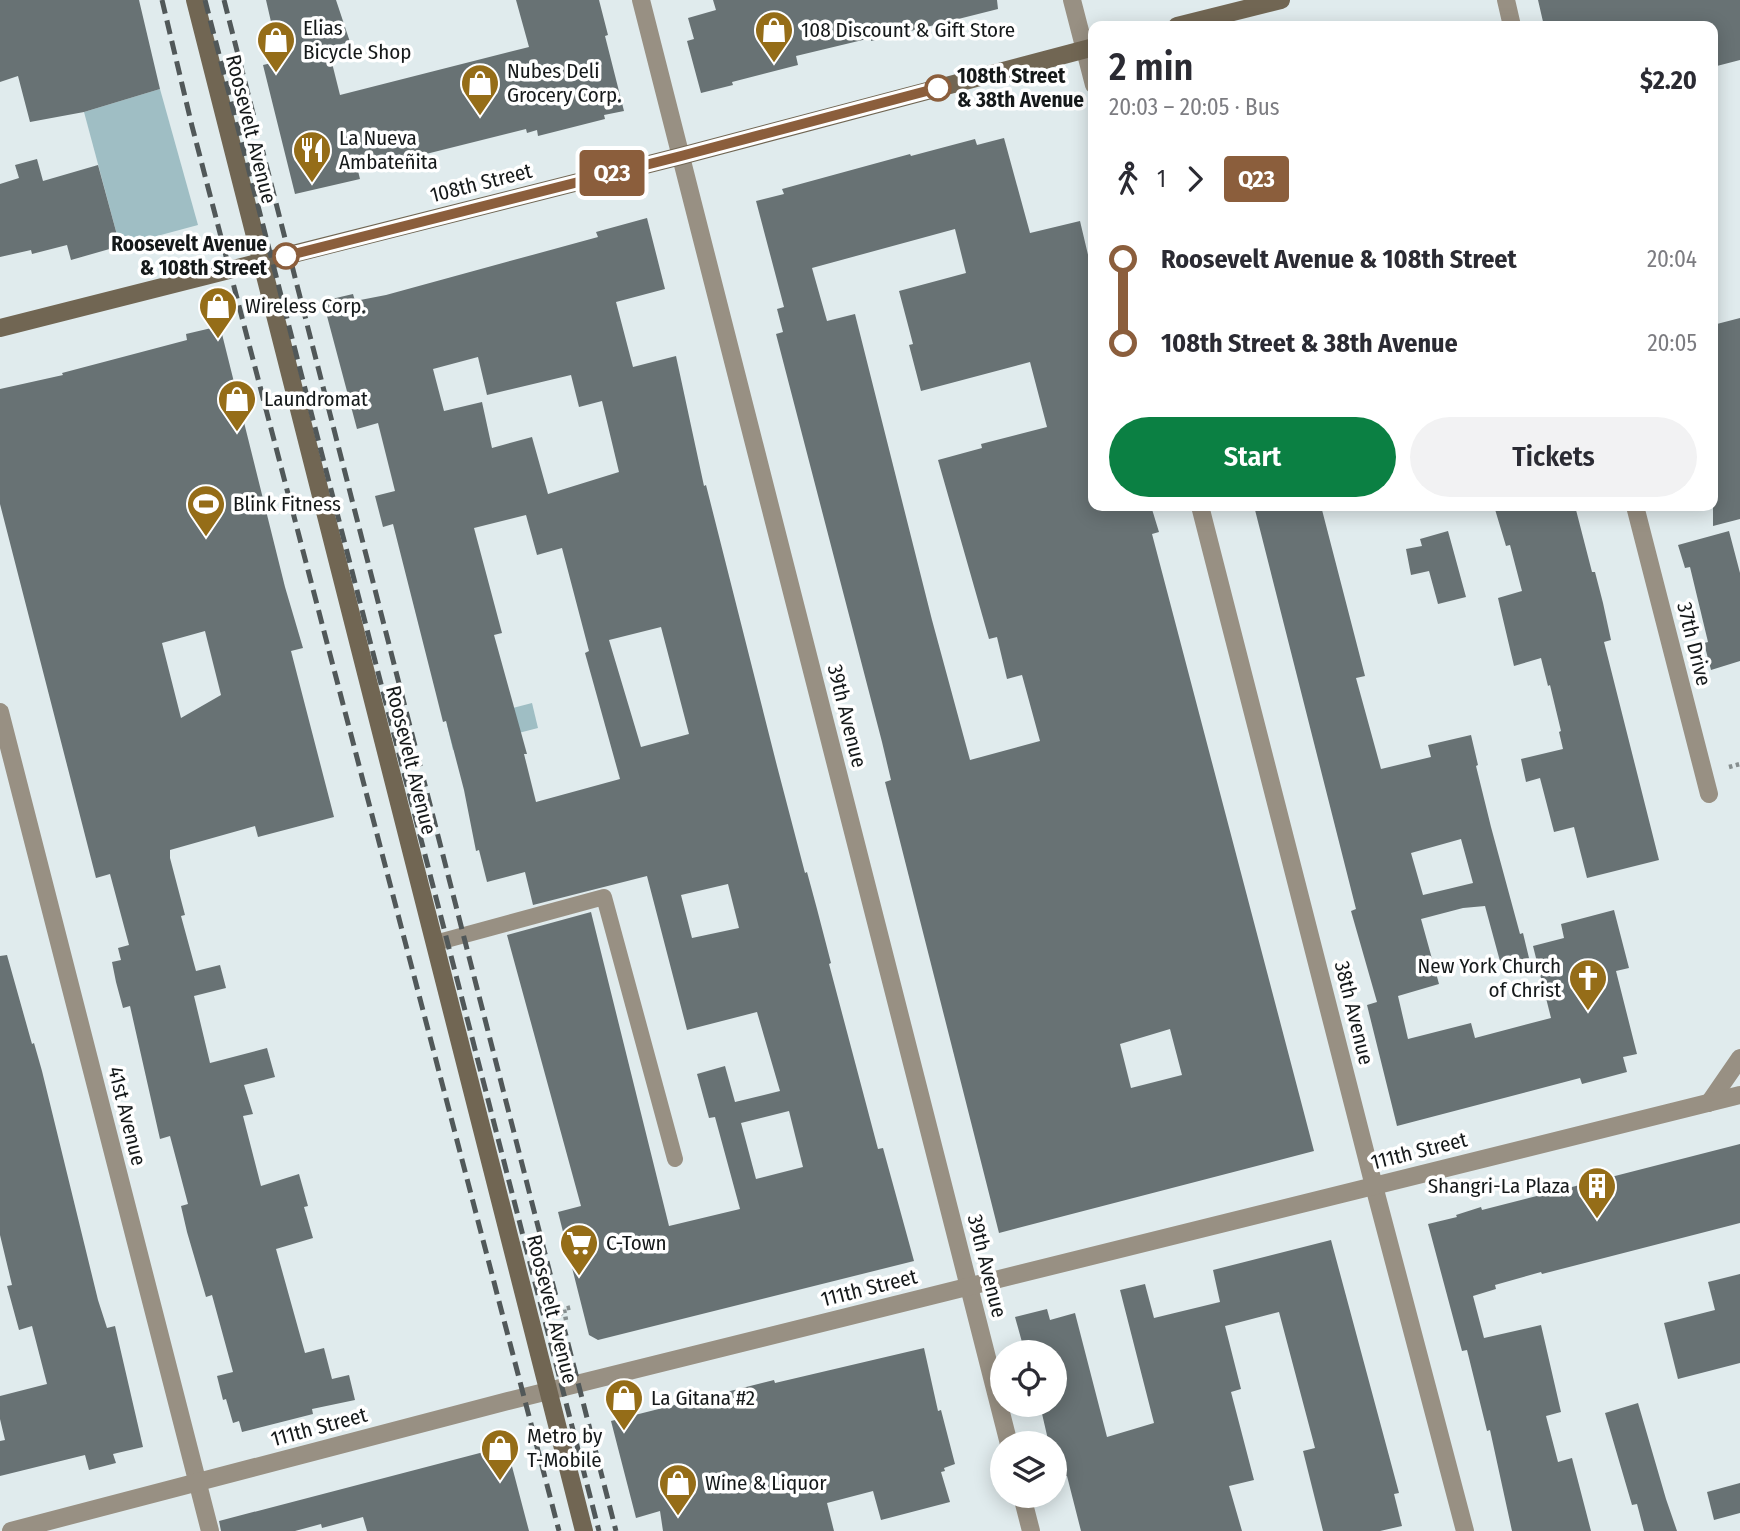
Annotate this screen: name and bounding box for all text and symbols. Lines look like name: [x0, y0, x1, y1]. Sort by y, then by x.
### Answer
shop icon: 108 Discount & Gift Store: [753, 9, 795, 64]
place label: Elias Bicycle Shop: [303, 15, 412, 65]
place label: 108 Discount & Gift Store: [801, 17, 1015, 43]
shop icon: Elias Bicycle Shop: [255, 19, 297, 74]
text: 2 min: [1109, 44, 1193, 90]
street label: Roosevelt Avenue: [220, 52, 282, 206]
place label: Nubes Deli Grocery Corp.: [507, 58, 621, 108]
shop icon: Nubes Deli Grocery Corp.: [459, 62, 501, 117]
place label: 108th Street & 38th Avenue: [957, 63, 1084, 113]
text: $2.20: [1640, 65, 1697, 96]
marker: 108th Street & 38th Avenue: [925, 75, 951, 101]
text: 20:03 – 20:05 · Bus: [1109, 93, 1280, 121]
place label: La Nueva Ambateñita: [339, 125, 438, 175]
restaurant icon: La Nueva Ambateñita: [291, 129, 333, 184]
line badge: Q23: [572, 150, 652, 196]
street label: 108th Street: [427, 158, 535, 208]
text: Q23: [594, 159, 630, 187]
icon: walk: [1109, 160, 1147, 198]
icon: forward: [1176, 160, 1214, 198]
text: 1: [1157, 165, 1166, 193]
text: Q23: [1238, 165, 1275, 193]
place label: Roosevelt Avenue & 108th Street: [111, 231, 268, 281]
marker: Roosevelt Avenue & 108th Street: [273, 243, 299, 269]
text: Roosevelt Avenue & 108th Street: [1161, 244, 1517, 275]
text: 20:04: [1647, 245, 1697, 273]
shop icon: Wireless Corp.: [197, 285, 239, 340]
place label: Wireless Corp.: [245, 293, 366, 319]
text: 108th Street & 38th Avenue: [1161, 328, 1458, 359]
text: 20:05: [1647, 329, 1697, 357]
shop icon: Laundromat: [216, 378, 258, 433]
place label: Laundromat: [264, 386, 368, 412]
button: Start: [1109, 417, 1396, 497]
button: Tickets: [1410, 417, 1697, 497]
sports icon: Blink Fitness: [185, 483, 227, 538]
place label: Blink Fitness: [233, 491, 341, 517]
street label: 37th Drive: [1671, 600, 1717, 688]
street label: 39th Avenue: [822, 662, 872, 770]
street label: Roosevelt Avenue: [380, 683, 442, 837]
place label: New York Church of Christ: [1418, 953, 1561, 1003]
church icon: New York Church of Christ: [1567, 957, 1609, 1012]
street label: 38th Avenue: [1329, 958, 1379, 1068]
street label: 41st Avenue: [102, 1064, 152, 1168]
street label: 111th Street: [1368, 1126, 1470, 1176]
building icon: Shangri-La Plaza: [1576, 1165, 1618, 1220]
place label: Shangri-La Plaza: [1428, 1173, 1570, 1199]
street label: 39th Avenue: [962, 1212, 1012, 1320]
supermarket icon: C-Town: [558, 1222, 600, 1277]
place label: C-Town: [606, 1230, 667, 1256]
street label: Roosevelt Avenue: [521, 1232, 583, 1386]
street label: 111th Street: [818, 1263, 920, 1313]
map controls: [990, 1340, 1067, 1508]
button: locate: [990, 1340, 1067, 1417]
shop icon: La Gitana #2: [603, 1377, 645, 1432]
place label: La Gitana #2: [651, 1385, 755, 1411]
street label: 111th Street: [268, 1402, 370, 1452]
place label: Metro by T-Mobile: [527, 1423, 603, 1473]
shop icon: Metro by T-Mobile: [479, 1427, 521, 1482]
button: layers: [990, 1431, 1067, 1508]
shop icon: Wine & Liquor: [657, 1462, 699, 1517]
place label: Wine & Liquor: [705, 1470, 827, 1496]

